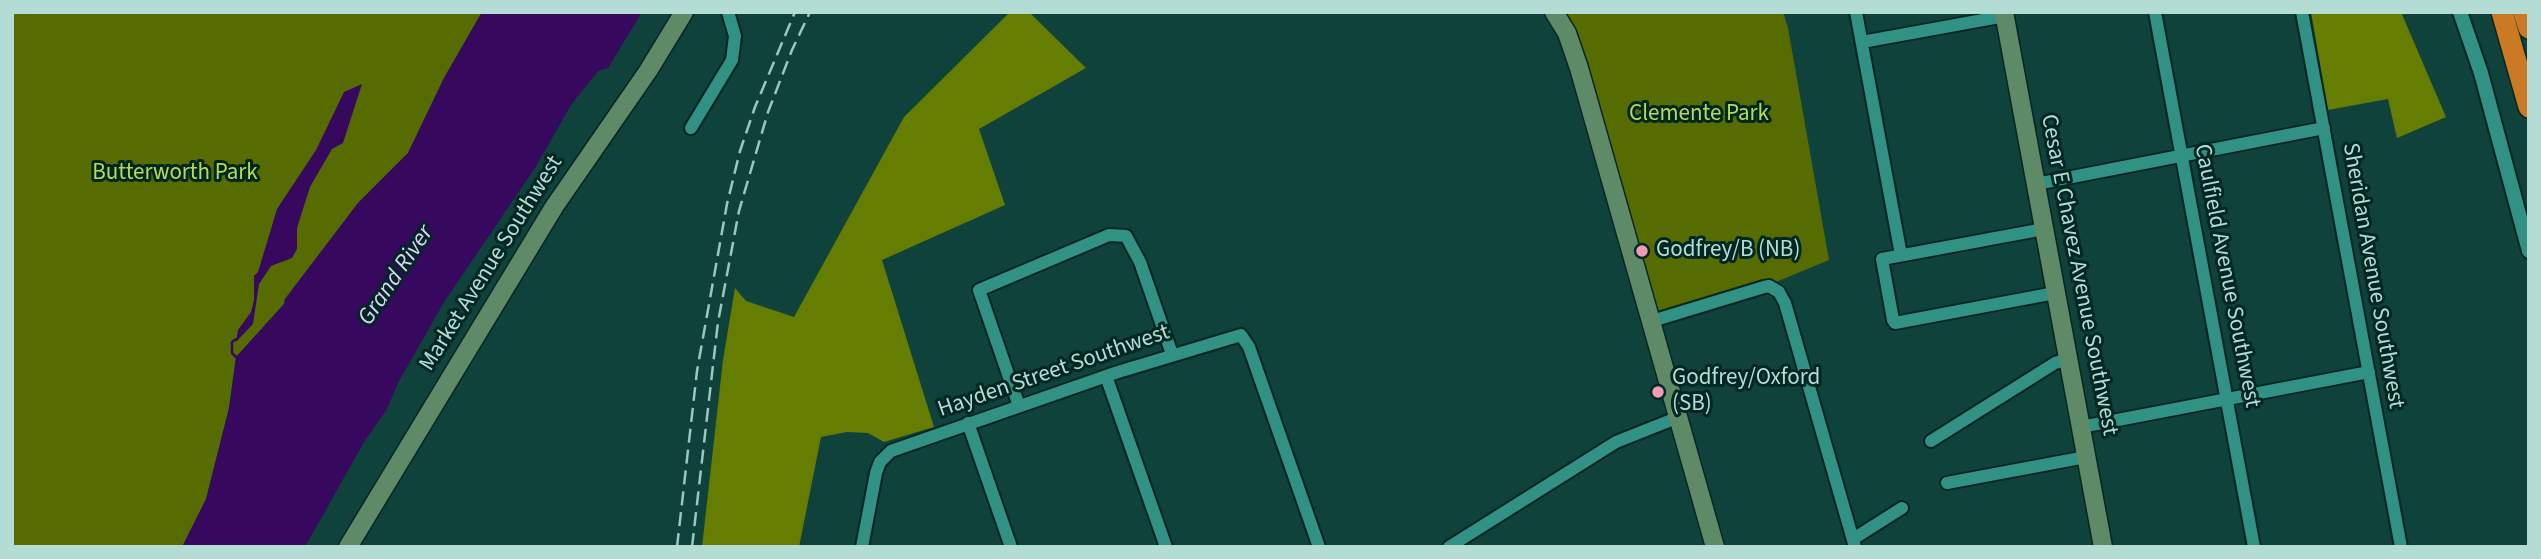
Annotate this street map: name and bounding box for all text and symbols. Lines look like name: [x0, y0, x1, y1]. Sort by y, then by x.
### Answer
park label: Clemente Park: [1629, 101, 1769, 129]
street label: Cesar E Chavez Avenue Southwest: [2033, 112, 2123, 438]
street label: Sheridan Avenue Southwest: [2335, 141, 2409, 411]
street label: Caulfield Avenue Southwest: [2187, 142, 2265, 410]
street label: Market Avenue Southwest: [414, 151, 570, 377]
park label: Butterworth Park: [92, 160, 258, 188]
water label: Grand River: [353, 220, 441, 332]
place label: Godfrey/B (NB): [1656, 237, 1800, 265]
marker: Godfrey/B (NB): [1634, 243, 1650, 259]
street label: Hayden Street Southwest: [935, 319, 1173, 425]
place label: Godfrey/Oxford (SB): [1672, 365, 1820, 419]
marker: Godfrey/Oxford (SB): [1650, 384, 1666, 400]

